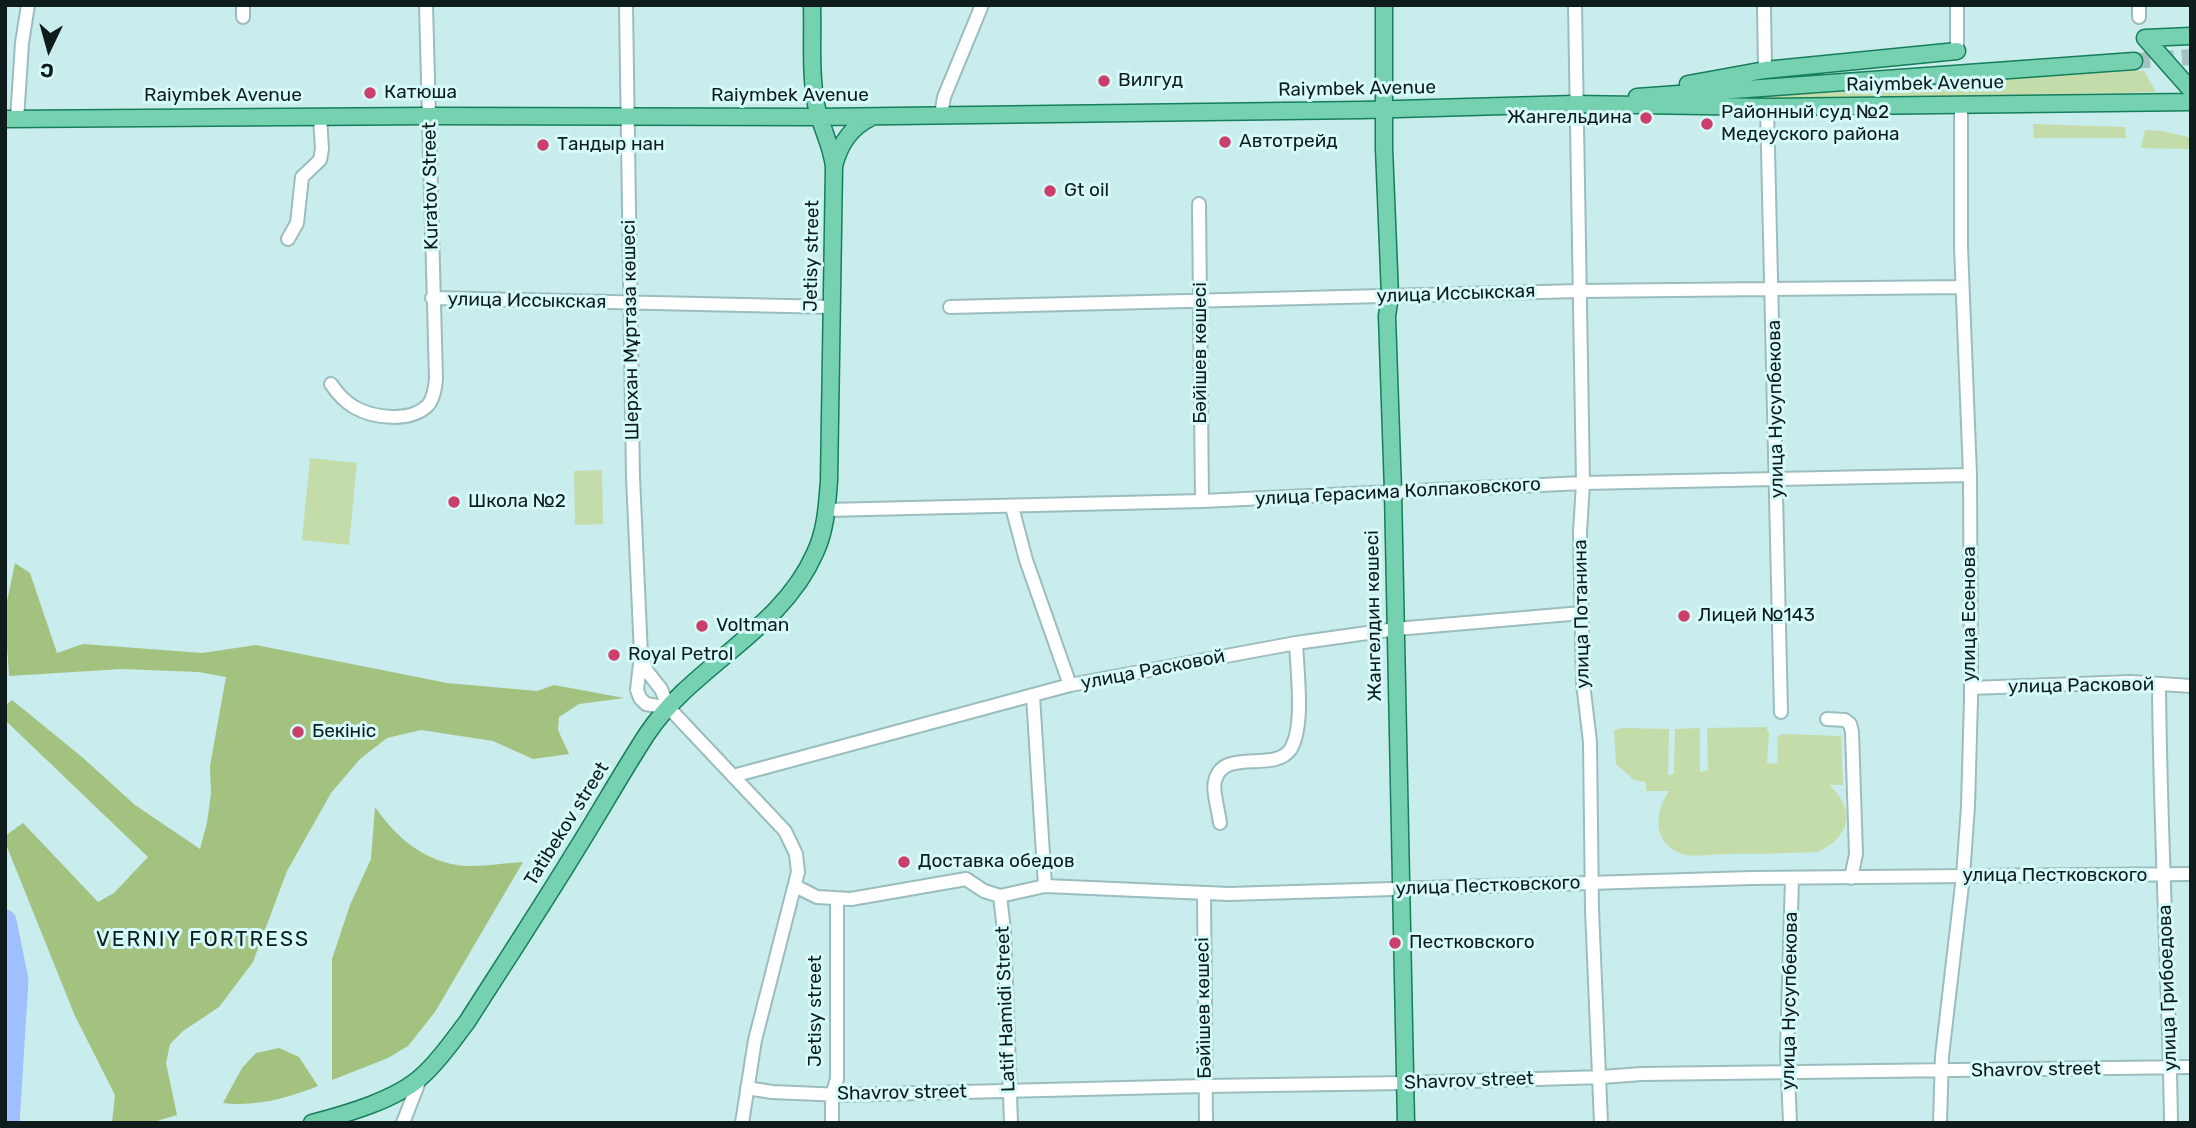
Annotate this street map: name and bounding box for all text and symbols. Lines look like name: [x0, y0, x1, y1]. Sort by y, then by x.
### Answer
north arrow: [14, 14, 84, 84]
text: С: [39, 58, 55, 82]
place label: Вилгуд: [1118, 70, 1183, 92]
street label: Raiymbek Avenue: [1846, 71, 2004, 97]
marker: Вилгуд: [1096, 73, 1112, 89]
street label: Raiymbek Avenue: [1278, 76, 1436, 102]
place label: Катюша: [384, 82, 457, 104]
street label: Raiymbek Avenue: [144, 85, 302, 107]
marker: Катюша: [362, 85, 378, 101]
street label: Raiymbek Avenue: [711, 85, 869, 107]
place label: Районный суд №2 Медеуского района: [1721, 102, 1899, 146]
place label: Жангельдина: [1507, 107, 1632, 129]
marker: Жангельдина: [1638, 110, 1654, 126]
marker: Районный суд №2 Медеуского района: [1699, 116, 1715, 132]
street label: Kuratov Street: [418, 122, 444, 250]
place label: Автотрейд: [1239, 131, 1338, 153]
place label: Тандыр нан: [557, 134, 665, 156]
marker: Автотрейд: [1217, 134, 1233, 150]
marker: Тандыр нан: [535, 137, 551, 153]
place label: Gt oil: [1064, 180, 1109, 202]
marker: Gt oil: [1042, 183, 1058, 199]
street label: Jetisy street: [800, 200, 824, 312]
street label: Шерхан Мұртаза көшесі: [618, 220, 644, 440]
street label: улица Иссыкская: [1376, 280, 1536, 308]
street label: Бәйішев көшесі: [1190, 282, 1212, 424]
street label: улица Иссыкская: [447, 288, 607, 314]
street label: улица Нусупбекова: [1763, 320, 1789, 498]
street label: улица Герасима Колпаковского: [1255, 473, 1541, 511]
place label: Школа №2: [468, 491, 566, 513]
marker: Школа №2: [446, 494, 462, 510]
street label: Жангелдин көшесі: [1361, 530, 1387, 702]
street label: улица Потанина: [1569, 539, 1595, 689]
street label: улица Есенова: [1959, 546, 1981, 682]
place label: Лицей №143: [1698, 605, 1815, 627]
marker: Лицей №143: [1676, 608, 1692, 624]
place label: Voltman: [716, 615, 789, 637]
marker: Voltman: [694, 618, 710, 634]
place label: Royal Petrol: [628, 644, 733, 666]
street label: улица Расковой: [1079, 645, 1227, 695]
marker: Royal Petrol: [606, 647, 622, 663]
street label: улица Расковой: [2008, 673, 2154, 699]
place label: Бекініс: [312, 721, 376, 743]
marker: Бекініс: [290, 724, 306, 740]
street label: Tatibekov street: [520, 758, 614, 890]
place label: Доставка обедов: [918, 851, 1075, 873]
marker: Доставка обедов: [896, 854, 912, 870]
street label: улица Пестковского: [1962, 865, 2148, 887]
street label: улица Пестковского: [1395, 871, 1581, 901]
street label: улица Грибоедова: [2154, 904, 2182, 1072]
street label: улица Нусупбекова: [1777, 912, 1803, 1090]
street label: Latif Hamidi Street: [992, 926, 1020, 1092]
district label: VERNIY FORTRESS: [98, 927, 308, 953]
place label: Пестковского: [1409, 932, 1535, 954]
marker: Пестковского: [1387, 935, 1403, 951]
street label: Бәйішев көшесі: [1191, 937, 1217, 1079]
street label: Jetisy street: [805, 955, 827, 1067]
street label: Shavrov street: [1971, 1057, 2101, 1083]
street label: Shavrov street: [1404, 1067, 1534, 1095]
street label: Shavrov street: [837, 1080, 967, 1106]

